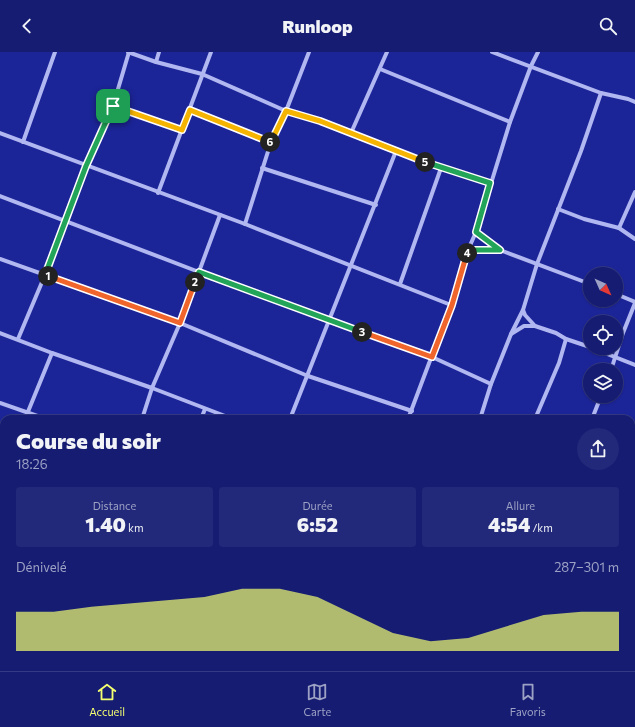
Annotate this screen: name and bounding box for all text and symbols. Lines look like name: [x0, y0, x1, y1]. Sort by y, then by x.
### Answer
icon: back: [16, 15, 38, 37]
text: Runloop: [282, 15, 353, 37]
icon: search: [597, 15, 619, 37]
pin: [96, 89, 130, 123]
icon: arrive: [102, 95, 124, 117]
pin: 6: [260, 132, 280, 152]
text: 6: [267, 135, 273, 148]
pin: 5: [415, 152, 435, 172]
text: 5: [422, 155, 428, 168]
pin: 4: [457, 243, 477, 263]
text: 4: [464, 246, 470, 259]
pin: 1: [38, 266, 58, 286]
north arrow: [583, 267, 623, 307]
map controls: [583, 267, 623, 403]
text: 1: [46, 269, 50, 282]
pin: 2: [185, 272, 205, 292]
text: 2: [192, 275, 198, 288]
button: locate: [583, 315, 623, 355]
pin: 3: [352, 322, 372, 342]
text: 3: [359, 325, 365, 338]
button: layers: [583, 363, 623, 403]
text: Course du soir: [16, 427, 161, 454]
button: share: [577, 428, 619, 470]
text: 18:26: [16, 456, 48, 472]
text: Distance: [93, 499, 136, 512]
text: Durée: [302, 499, 333, 512]
text: Allure: [506, 499, 535, 512]
text: 1.40: [85, 512, 126, 536]
text: 6:52: [297, 512, 338, 536]
text: 4:54: [488, 512, 530, 536]
text: km: [126, 521, 144, 534]
text: /km: [530, 521, 553, 534]
text: Dénivelé: [16, 559, 67, 575]
text: 287–301 m: [554, 559, 619, 575]
tab: Accueil: [89, 681, 125, 718]
tab: Carte: [303, 681, 331, 718]
tab: Favoris: [510, 681, 546, 718]

